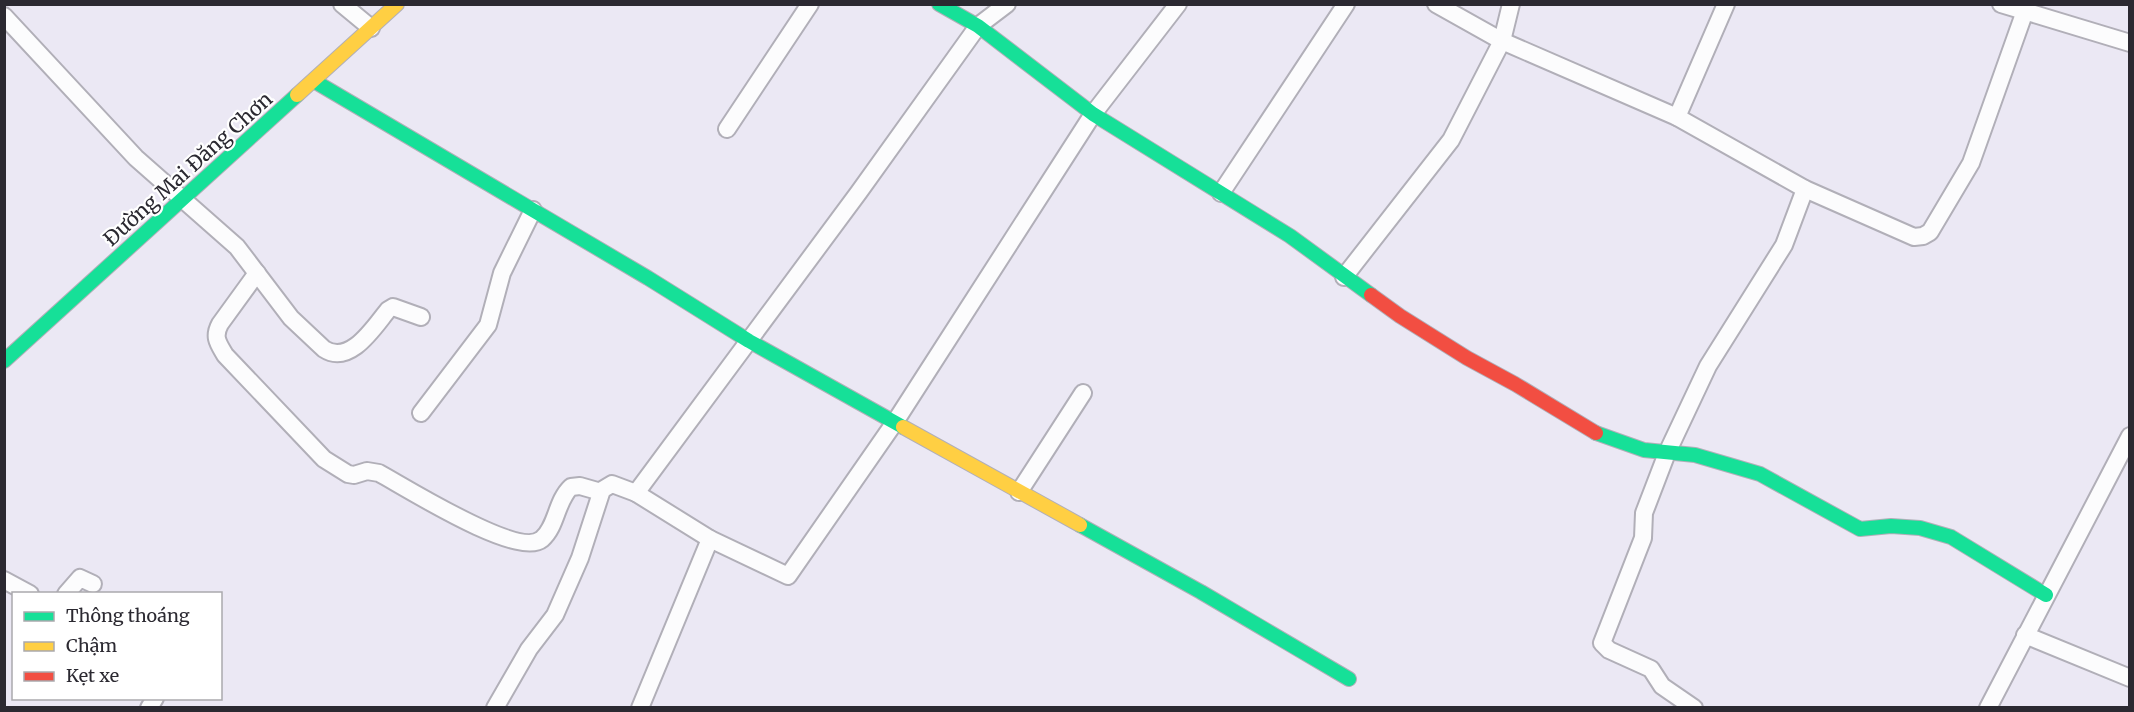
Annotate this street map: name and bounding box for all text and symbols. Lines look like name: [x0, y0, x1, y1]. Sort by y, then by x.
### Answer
street label: Đường Mai Đăng Chơn: [98, 86, 277, 251]
legend: [12, 592, 222, 700]
text: Thông thoáng: [66, 604, 190, 627]
text: Chậm: [66, 634, 117, 657]
text: Kẹt xe: [66, 664, 119, 687]

